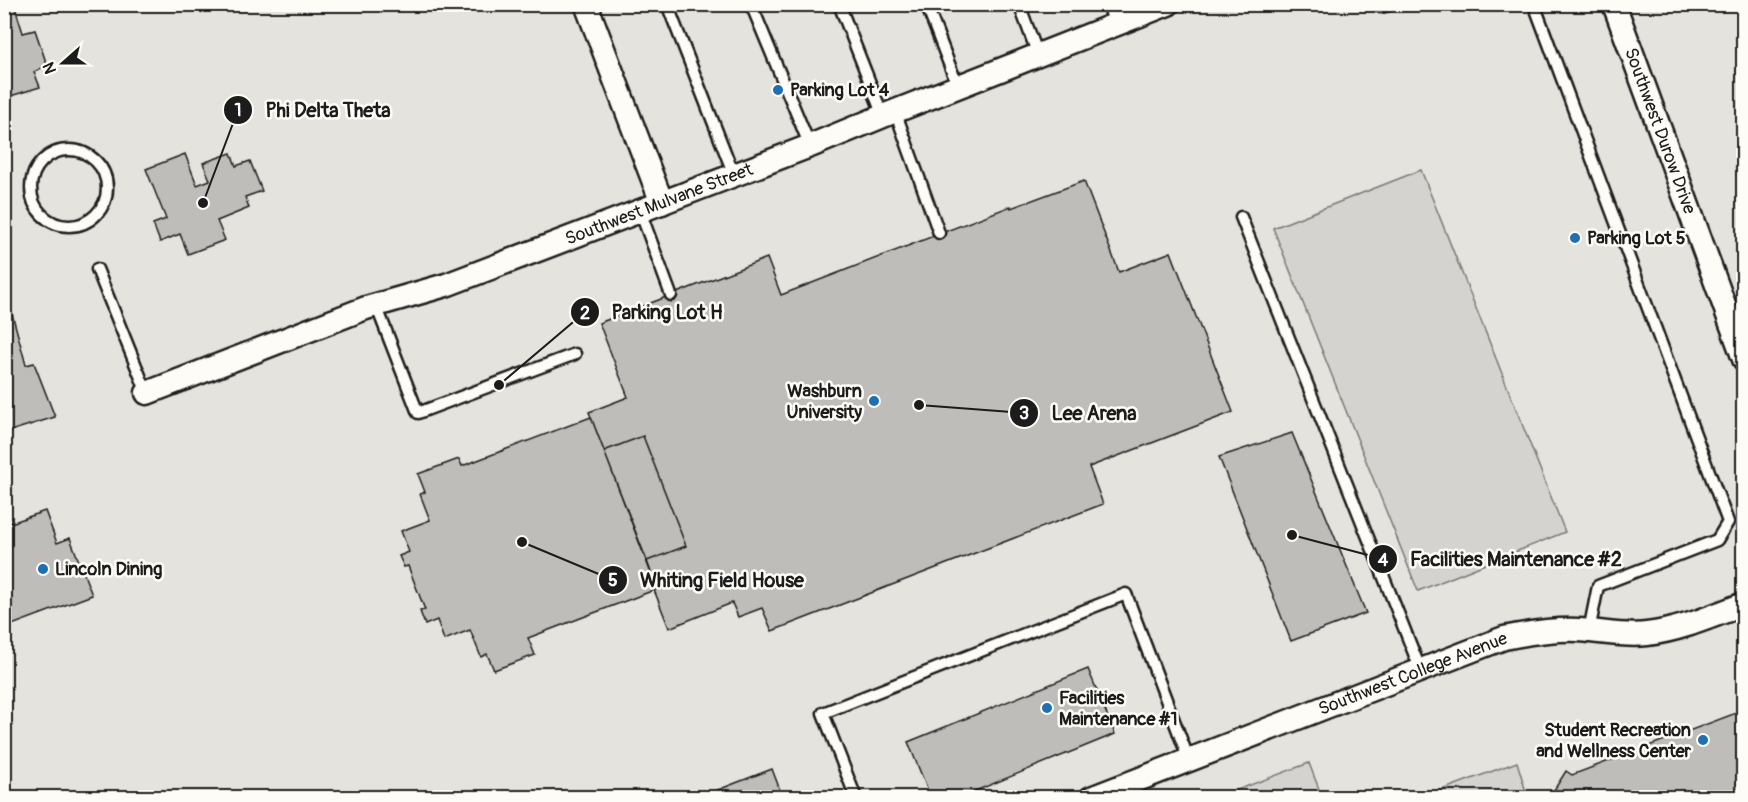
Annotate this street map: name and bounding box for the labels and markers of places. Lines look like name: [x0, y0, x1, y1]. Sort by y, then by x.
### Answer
place label: Parking Lot 4: [790, 79, 890, 102]
marker: Parking Lot 4: [771, 83, 785, 97]
callout: Phi Delta Theta: [223, 91, 403, 129]
place label: Parking Lot 5: [1587, 227, 1686, 250]
marker: Parking Lot 5: [1568, 231, 1582, 245]
callout: Parking Lot H: [570, 293, 735, 331]
place label: Washburn University: [787, 380, 862, 424]
marker: Washburn University: [867, 394, 881, 408]
callout: Lee Arena: [1009, 394, 1148, 432]
callout: Facilities Maintenance #2: [1368, 540, 1634, 578]
place label: Lincoln Dining: [55, 558, 162, 581]
callout: Whiting Field House: [598, 561, 816, 599]
marker: Lincoln Dining: [36, 562, 50, 576]
place label: Facilities Maintenance #1: [1059, 687, 1178, 731]
marker: Facilities Maintenance #1: [1040, 701, 1054, 715]
place label: Student Recreation and Wellness Center: [1536, 719, 1692, 763]
marker: Student Recreation and Wellness Center: [1696, 733, 1710, 747]

